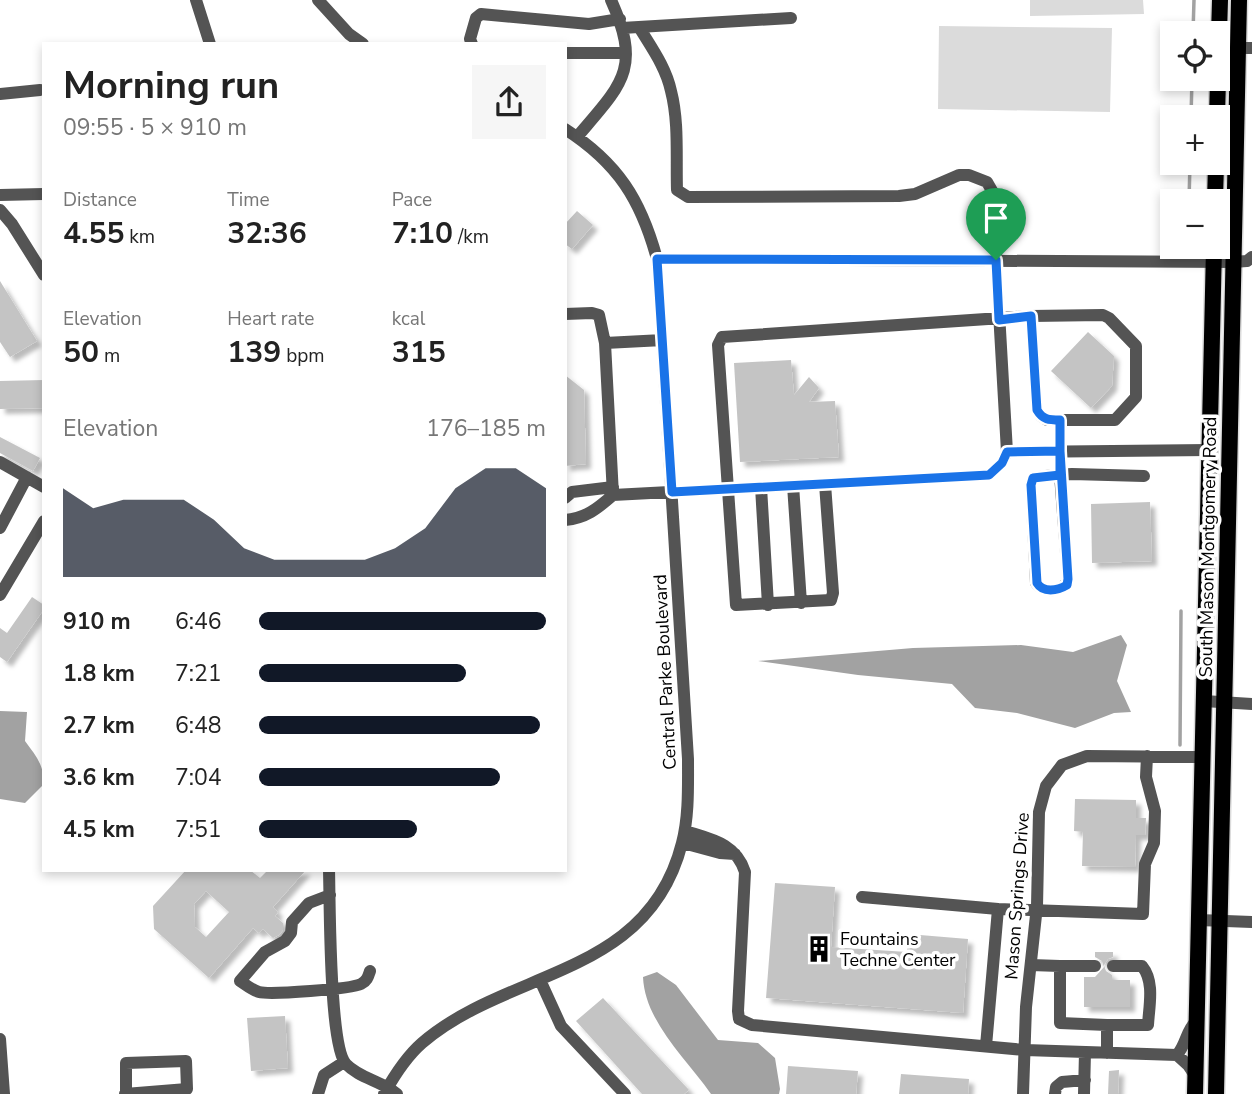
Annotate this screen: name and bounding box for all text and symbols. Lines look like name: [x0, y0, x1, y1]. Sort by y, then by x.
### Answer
map controls: [1160, 21, 1230, 259]
button: locate: [1160, 21, 1230, 91]
text: Morning run: [63, 60, 279, 111]
button: share: [472, 65, 546, 139]
button: +: [1160, 105, 1230, 175]
text: 09:55 · 5 × 910 m: [63, 112, 247, 143]
text: Distance: [63, 187, 137, 213]
text: Time: [227, 187, 270, 213]
text: Pace: [392, 187, 432, 213]
pin: [966, 188, 1026, 260]
button: −: [1160, 189, 1230, 259]
icon: arrive: [977, 199, 1015, 237]
text: 4.55: [63, 213, 124, 254]
text: 32:36: [227, 213, 307, 254]
text: 7:10: [392, 213, 453, 254]
text: km: [124, 224, 155, 250]
text: /km: [453, 224, 489, 250]
text: Elevation: [63, 306, 142, 332]
text: Heart rate: [227, 306, 314, 332]
text: kcal: [392, 306, 425, 332]
text: 50: [63, 332, 99, 373]
text: 139: [227, 332, 281, 373]
text: 315: [392, 332, 446, 373]
text: m: [99, 343, 120, 369]
text: bpm: [281, 343, 325, 369]
text: Elevation: [63, 413, 158, 444]
text: 176–185 m: [426, 413, 546, 444]
street label: South Mason Montgomery Road: [1194, 416, 1222, 678]
street label: Central Parke Boulevard: [648, 574, 682, 770]
text: 910 m: [63, 606, 131, 637]
text: 6:46: [175, 606, 222, 637]
text: 1.8 km: [63, 658, 135, 689]
text: 7:21: [175, 658, 222, 689]
text: 2.7 km: [63, 710, 135, 741]
text: 6:48: [175, 710, 222, 741]
text: 3.6 km: [63, 762, 135, 793]
text: 7:04: [175, 762, 222, 793]
street label: Mason Springs Drive: [999, 812, 1035, 980]
text: 4.5 km: [63, 814, 135, 845]
text: 7:51: [175, 814, 222, 845]
place label: Fountains Techne Center: [840, 927, 956, 972]
building icon: Fountains Techne Center: [804, 934, 834, 964]

